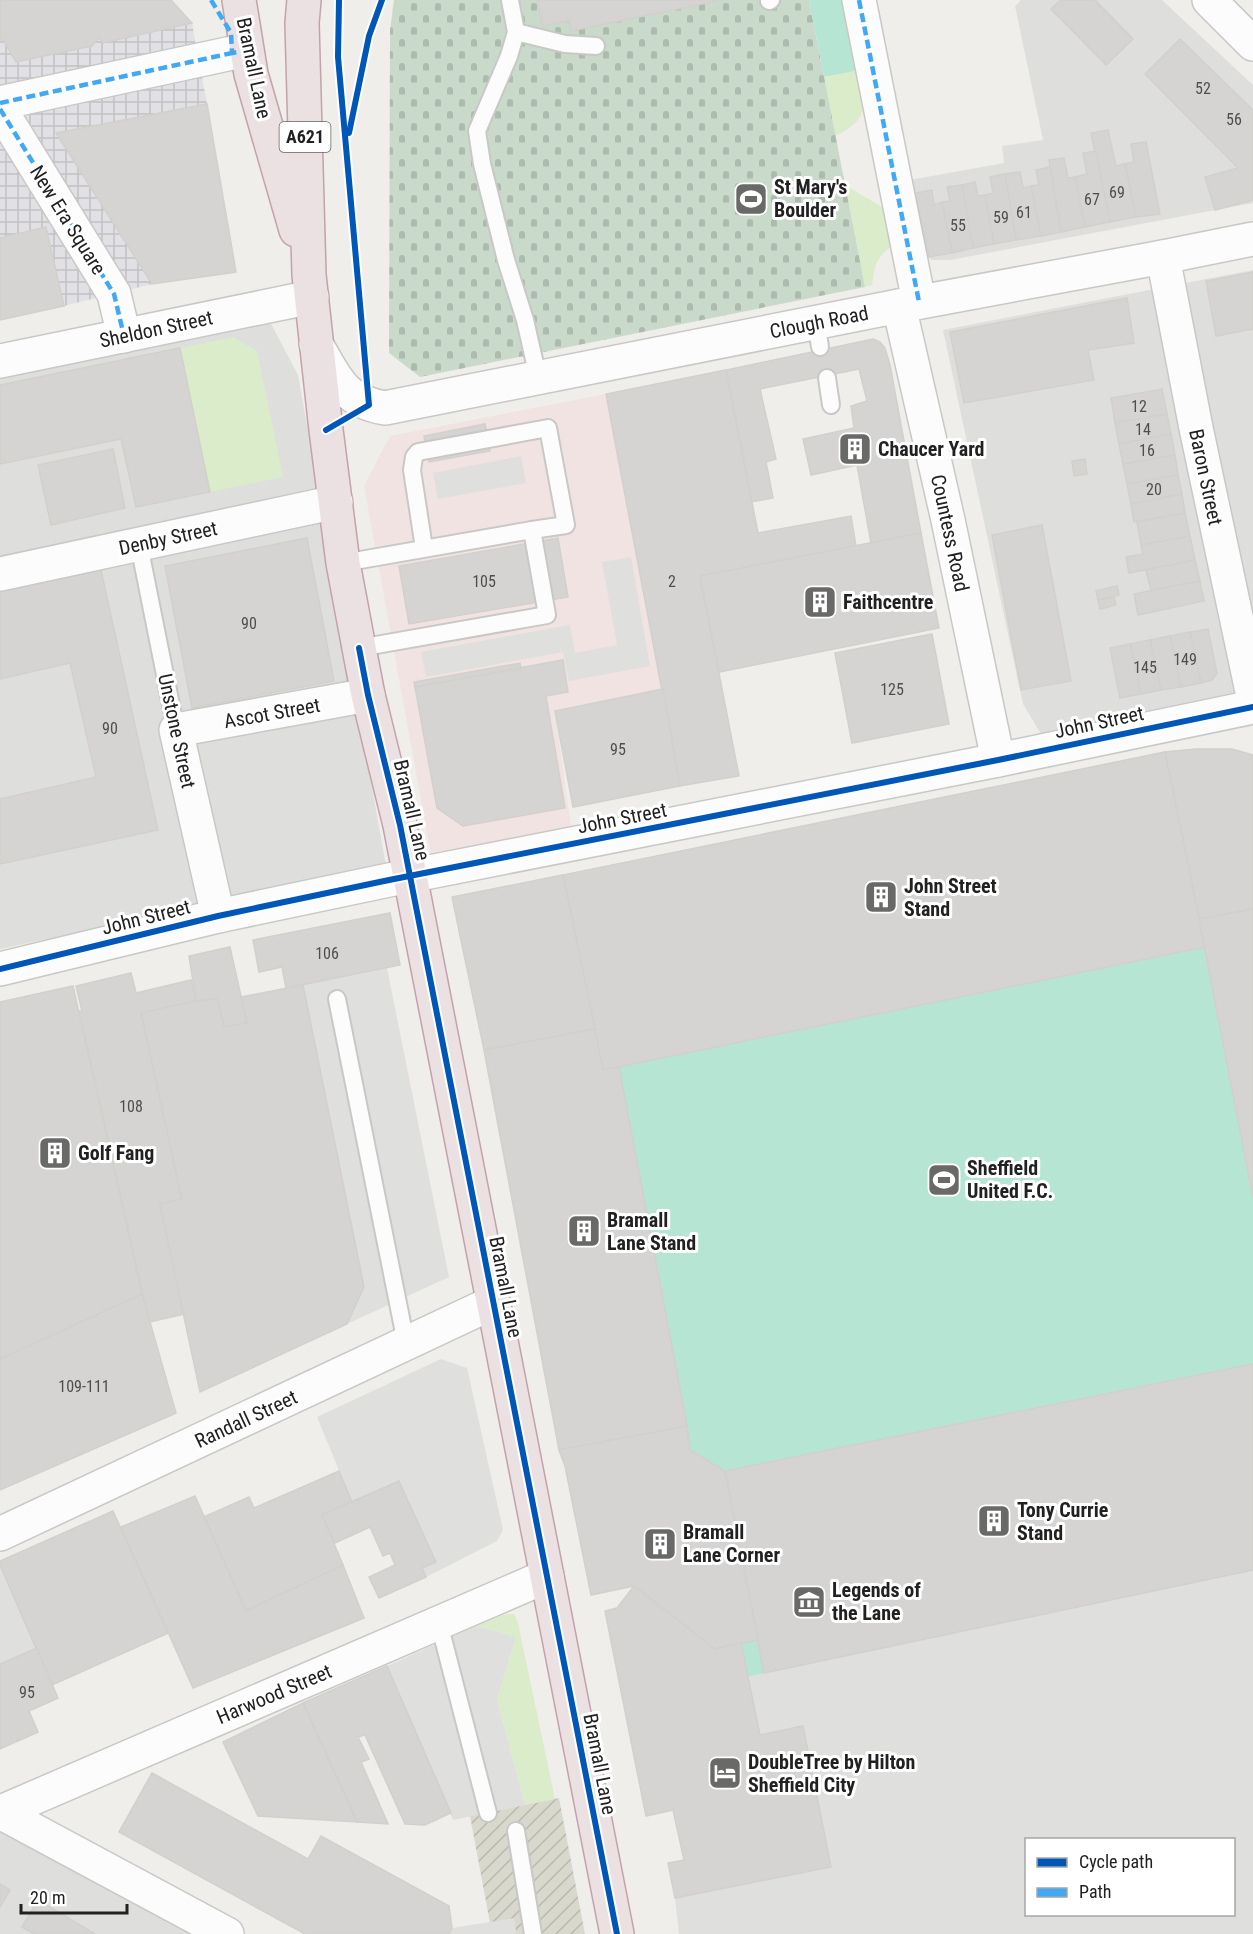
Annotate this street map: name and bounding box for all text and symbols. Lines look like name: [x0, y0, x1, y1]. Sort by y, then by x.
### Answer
street label: Bramall Lane: [232, 15, 276, 121]
house number: 52: [1195, 79, 1211, 98]
house number: 56: [1226, 110, 1242, 129]
road number: A621: [280, 122, 330, 152]
street label: New Era Square: [25, 161, 111, 279]
place label: St Mary's Boulder: [774, 175, 847, 222]
sports icon: St Mary's Boulder: [733, 181, 769, 217]
house number: 69: [1109, 183, 1125, 202]
house number: 67: [1084, 190, 1100, 209]
house number: 61: [1016, 203, 1032, 222]
house number: 59: [993, 208, 1009, 227]
house number: 55: [950, 216, 966, 235]
street label: Clough Road: [768, 301, 870, 343]
street label: Sheldon Street: [97, 305, 215, 353]
house number: 12: [1131, 397, 1147, 416]
house number: 14: [1135, 420, 1151, 439]
street label: Baron Street: [1184, 427, 1228, 527]
building icon: Chaucer Yard: [837, 431, 873, 467]
place label: Chaucer Yard: [878, 437, 985, 461]
house number: 16: [1139, 441, 1155, 460]
street label: Countess Road: [926, 472, 974, 594]
house number: 20: [1146, 480, 1162, 499]
street label: Denby Street: [117, 516, 219, 560]
house number: 105: [472, 572, 496, 591]
house number: 2: [668, 572, 676, 591]
building icon: Faithcentre: [802, 584, 838, 620]
place label: Faithcentre: [843, 590, 933, 614]
house number: 90: [241, 614, 257, 633]
house number: 149: [1173, 650, 1197, 669]
house number: 145: [1133, 658, 1157, 677]
street label: Unstone Street: [153, 672, 201, 790]
house number: 125: [880, 680, 904, 699]
street label: Ascot Street: [222, 693, 322, 733]
street label: John Street: [1052, 701, 1146, 743]
house number: 90: [102, 719, 118, 738]
house number: 95: [610, 740, 626, 759]
street label: Bramall Lane: [389, 757, 435, 863]
street label: John Street: [575, 798, 669, 838]
place label: John Street Stand: [904, 874, 997, 921]
building icon: John Street Stand: [863, 879, 899, 915]
street label: John Street: [99, 894, 193, 940]
house number: 106: [315, 944, 339, 963]
house number: 108: [119, 1097, 143, 1116]
building icon: Golf Fang: [37, 1135, 73, 1171]
place label: Golf Fang: [78, 1141, 154, 1165]
place label: Sheffield United F.C.: [967, 1156, 1053, 1203]
sports icon: Sheffield United F.C.: [926, 1162, 962, 1198]
place label: Bramall Lane Stand: [607, 1208, 696, 1255]
building icon: Bramall Lane Stand: [566, 1213, 602, 1249]
street label: Bramall Lane: [484, 1234, 528, 1340]
house number: 109-111: [58, 1377, 110, 1396]
street label: Randall Street: [191, 1385, 301, 1453]
place label: Tony Currie Stand: [1017, 1498, 1108, 1545]
building icon: Tony Currie Stand: [976, 1503, 1012, 1539]
place label: Bramall Lane Corner: [683, 1520, 780, 1567]
building icon: Bramall Lane Corner: [642, 1526, 678, 1562]
place label: Legends of the Lane: [832, 1578, 921, 1625]
museum icon: Legends of the Lane: [791, 1584, 827, 1620]
street label: Harwood Street: [213, 1659, 335, 1729]
house number: 95: [19, 1683, 35, 1702]
street label: Bramall Lane: [578, 1711, 622, 1817]
place label: DoubleTree by Hilton Sheffield City: [748, 1750, 915, 1797]
hotel icon: DoubleTree by Hilton Sheffield City: [707, 1755, 743, 1791]
legend: [1025, 1838, 1235, 1916]
text: Cycle path: [1079, 1851, 1153, 1872]
scale bar: [21, 1877, 128, 1915]
text: Path: [1079, 1881, 1112, 1902]
text: 20 m: [30, 1887, 65, 1908]

